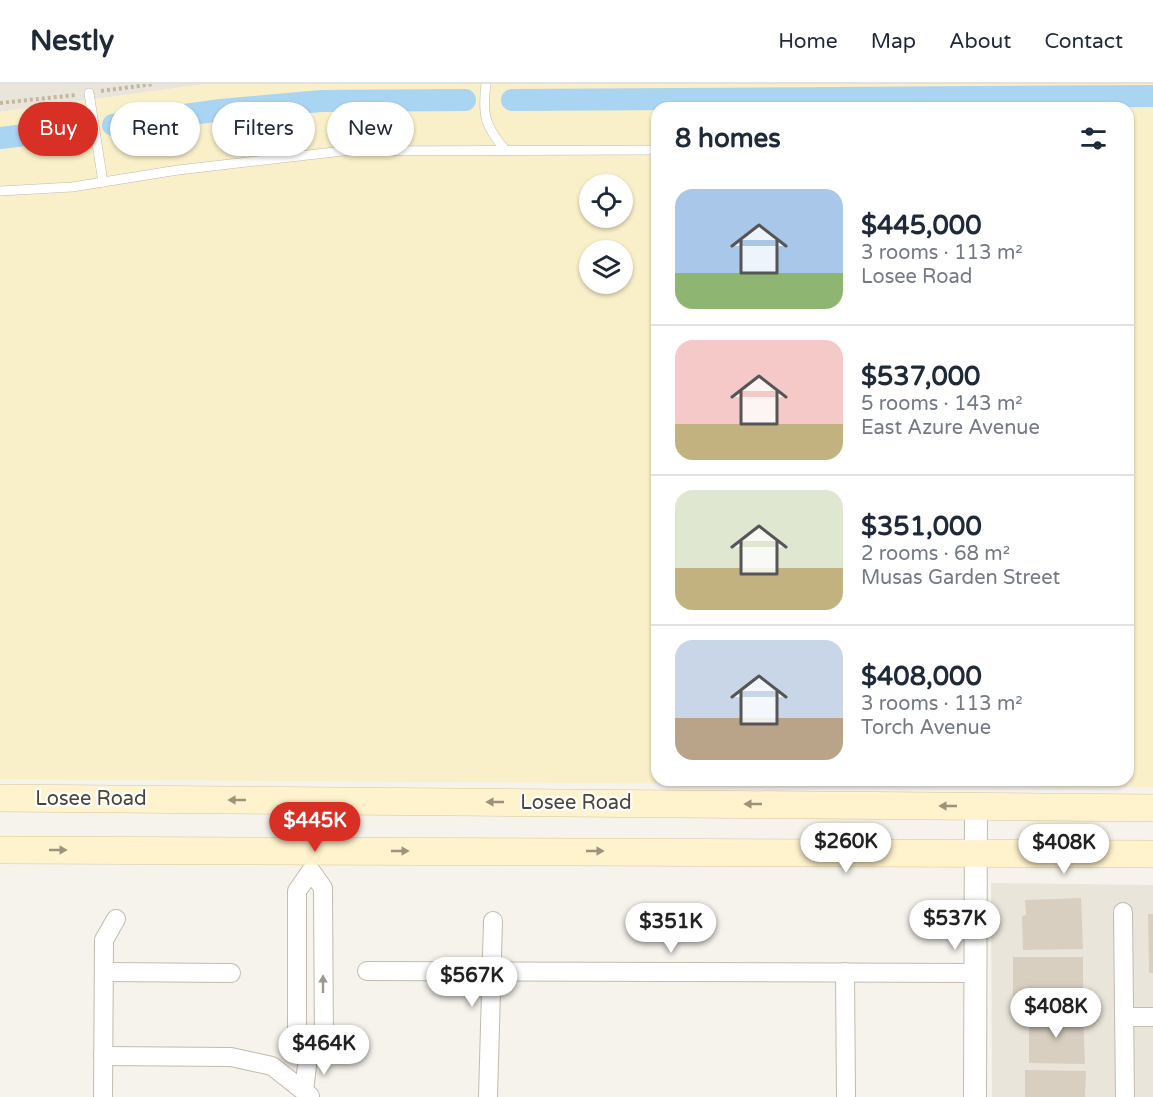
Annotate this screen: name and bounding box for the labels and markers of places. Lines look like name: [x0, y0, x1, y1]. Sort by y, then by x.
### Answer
pin: $445K: [273, 802, 357, 853]
pin: $260K: [804, 823, 888, 874]
pin: $408K: [1022, 824, 1106, 875]
pin: $537K: [913, 900, 997, 951]
pin: $351K: [629, 903, 713, 954]
pin: $567K: [430, 957, 514, 1008]
pin: $408K: [1014, 988, 1098, 1039]
pin: $464K: [282, 1025, 366, 1076]

